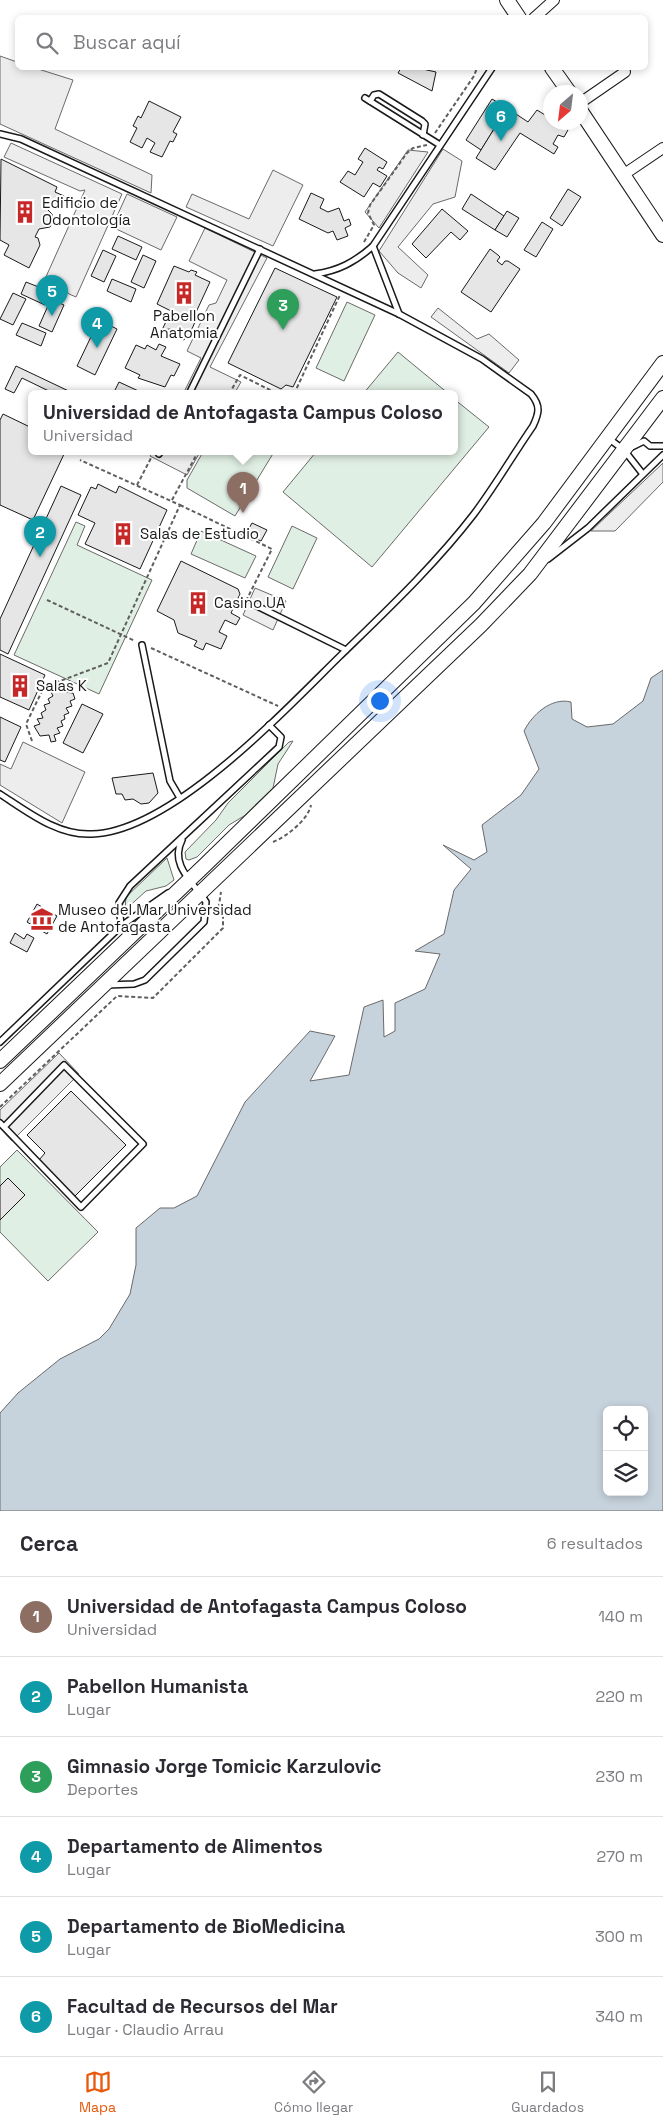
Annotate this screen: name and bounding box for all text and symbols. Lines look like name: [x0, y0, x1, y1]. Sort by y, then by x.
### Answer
search box: [15, 15, 648, 70]
icon: search: [33, 29, 61, 57]
text: Buscar aquí: [73, 30, 181, 55]
north arrow: [543, 85, 588, 130]
pin: 6: [485, 100, 517, 141]
place label: Edificio de Odontología: [42, 193, 131, 229]
building icon: Edificio de Odontología: [12, 199, 38, 225]
pin: 5: [36, 275, 68, 316]
building icon: Pabellon Anatomia: [171, 280, 197, 306]
pin: 3: [267, 289, 299, 330]
place label: Pabellon Anatomia: [150, 306, 218, 342]
pin: 4: [81, 307, 113, 348]
popup: [28, 390, 458, 455]
text: Universidad de Antofagasta Campus Coloso: [43, 400, 443, 425]
text: Universidad: [43, 425, 133, 446]
pin: 1: [227, 472, 259, 513]
pin: 2: [24, 516, 56, 557]
building icon: Salas de Estudio: [110, 521, 136, 547]
place label: Salas de Estudio: [140, 524, 259, 543]
building icon: Casino UA: [185, 590, 211, 616]
place label: Casino UA: [214, 593, 286, 612]
building icon: Salas K: [7, 673, 33, 699]
place label: Salas K: [36, 676, 87, 695]
your location: [367, 688, 393, 714]
place label: Museo del Mar Universidad de Antofagasta: [58, 900, 252, 936]
museum icon: Museo del Mar Universidad de Antofagasta: [29, 906, 55, 932]
map controls: [603, 1406, 648, 1496]
button: locate: [603, 1406, 648, 1451]
button: layers: [603, 1451, 648, 1496]
text: Cerca: [20, 1530, 78, 1557]
text: 6 resultados: [547, 1533, 643, 1554]
text: Universidad de Antofagasta Campus Coloso: [67, 1594, 467, 1619]
text: 1: [32, 1606, 40, 1627]
text: 140 m: [598, 1606, 643, 1627]
text: Universidad: [67, 1619, 157, 1640]
text: Pabellon Humanista: [67, 1674, 248, 1699]
text: 2: [31, 1686, 41, 1707]
text: 220 m: [596, 1686, 643, 1707]
text: Lugar: [67, 1699, 111, 1720]
text: Gimnasio Jorge Tomicic Karzulovic: [67, 1754, 381, 1779]
text: 3: [31, 1766, 41, 1787]
text: 230 m: [596, 1766, 643, 1787]
text: Deportes: [67, 1779, 138, 1800]
text: Departamento de Alimentos: [67, 1834, 323, 1859]
text: 4: [31, 1846, 41, 1867]
text: 270 m: [596, 1846, 643, 1867]
text: Lugar: [67, 1859, 111, 1880]
text: Departamento de BioMedicina: [67, 1914, 345, 1939]
text: 5: [31, 1926, 41, 1947]
text: 300 m: [595, 1926, 643, 1947]
text: Lugar: [67, 1939, 111, 1960]
text: Facultad de Recursos del Mar: [67, 1994, 338, 2019]
text: 6: [31, 2006, 41, 2027]
text: 340 m: [595, 2006, 643, 2027]
text: Lugar · Claudio Arrau: [67, 2019, 224, 2040]
tab: Mapa: [79, 2068, 116, 2116]
tab: Cómo llegar: [274, 2068, 353, 2116]
tab: Guardados: [511, 2068, 584, 2116]

